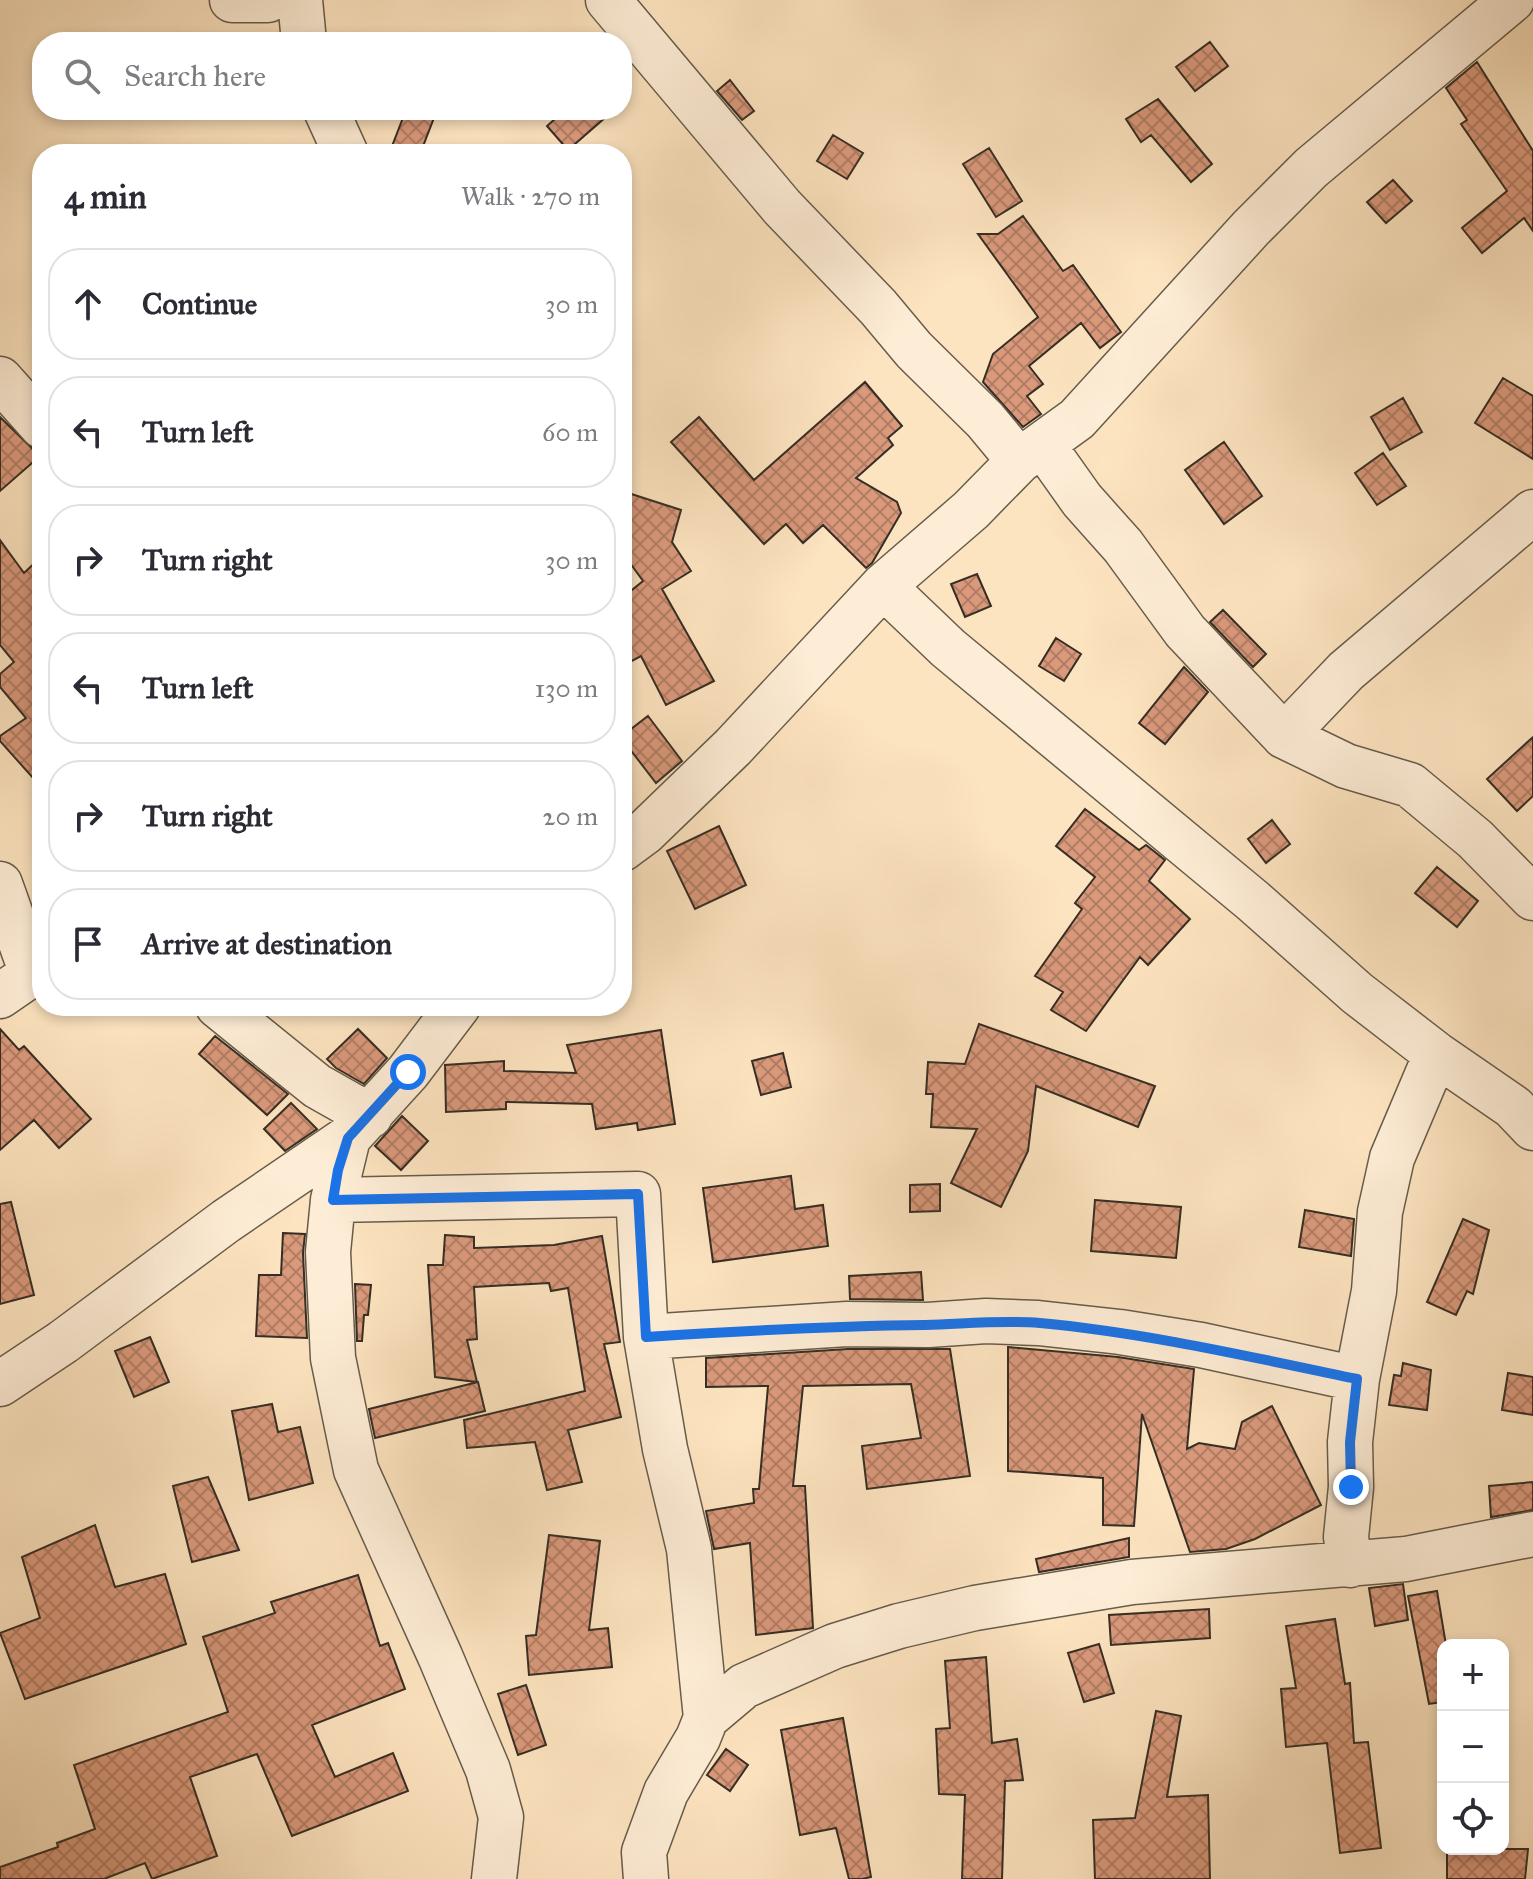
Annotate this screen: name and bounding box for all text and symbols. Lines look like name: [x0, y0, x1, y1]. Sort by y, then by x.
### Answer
search box: [32, 32, 632, 120]
icon: search: [60, 54, 104, 98]
text: Search here: [124, 58, 266, 94]
text: 4 min: [64, 176, 147, 217]
text: Walk · 270 m: [461, 180, 600, 212]
icon: ahead: [66, 282, 110, 326]
text: Continue: [142, 286, 257, 322]
text: 30 m: [545, 288, 598, 320]
icon: left: [66, 410, 110, 454]
text: Turn left: [142, 414, 253, 450]
text: 60 m: [542, 416, 598, 448]
icon: right: [66, 538, 110, 582]
text: Turn right: [142, 542, 273, 578]
text: 30 m: [545, 544, 598, 576]
icon: left: [66, 666, 110, 710]
text: Turn left: [142, 670, 253, 706]
text: 130 m: [535, 672, 598, 704]
icon: right: [66, 794, 110, 838]
text: Turn right: [142, 798, 273, 834]
text: 20 m: [543, 800, 598, 832]
icon: arrive: [66, 922, 110, 966]
text: Arrive at destination: [142, 926, 392, 962]
route start: [390, 1054, 426, 1090]
route end: [1333, 1469, 1369, 1505]
map controls: [1437, 1639, 1509, 1855]
button: +: [1437, 1639, 1509, 1711]
button: −: [1437, 1711, 1509, 1783]
button: locate: [1437, 1783, 1509, 1855]

